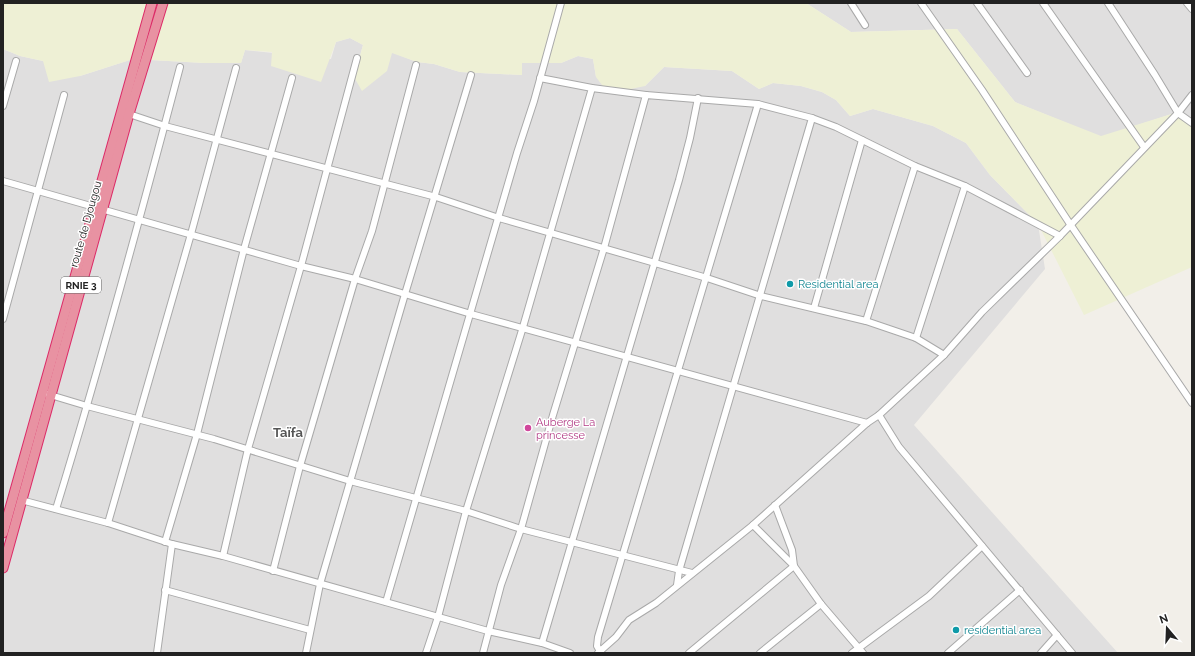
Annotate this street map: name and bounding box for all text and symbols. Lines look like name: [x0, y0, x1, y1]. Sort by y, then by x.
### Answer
street label: route de Djougou: [67, 179, 105, 269]
road number: RNIE 3: [61, 277, 101, 293]
place label: Residential area: [798, 278, 879, 291]
marker: Residential area: [785, 279, 795, 289]
place label: Auberge La princesse: [536, 416, 595, 442]
marker: Auberge La princesse: [523, 423, 533, 433]
district label: Taïfa: [273, 425, 304, 440]
north arrow: [1147, 608, 1187, 648]
text: N: [1158, 612, 1170, 627]
place label: residential area: [964, 624, 1041, 637]
marker: residential area: [951, 625, 961, 635]

